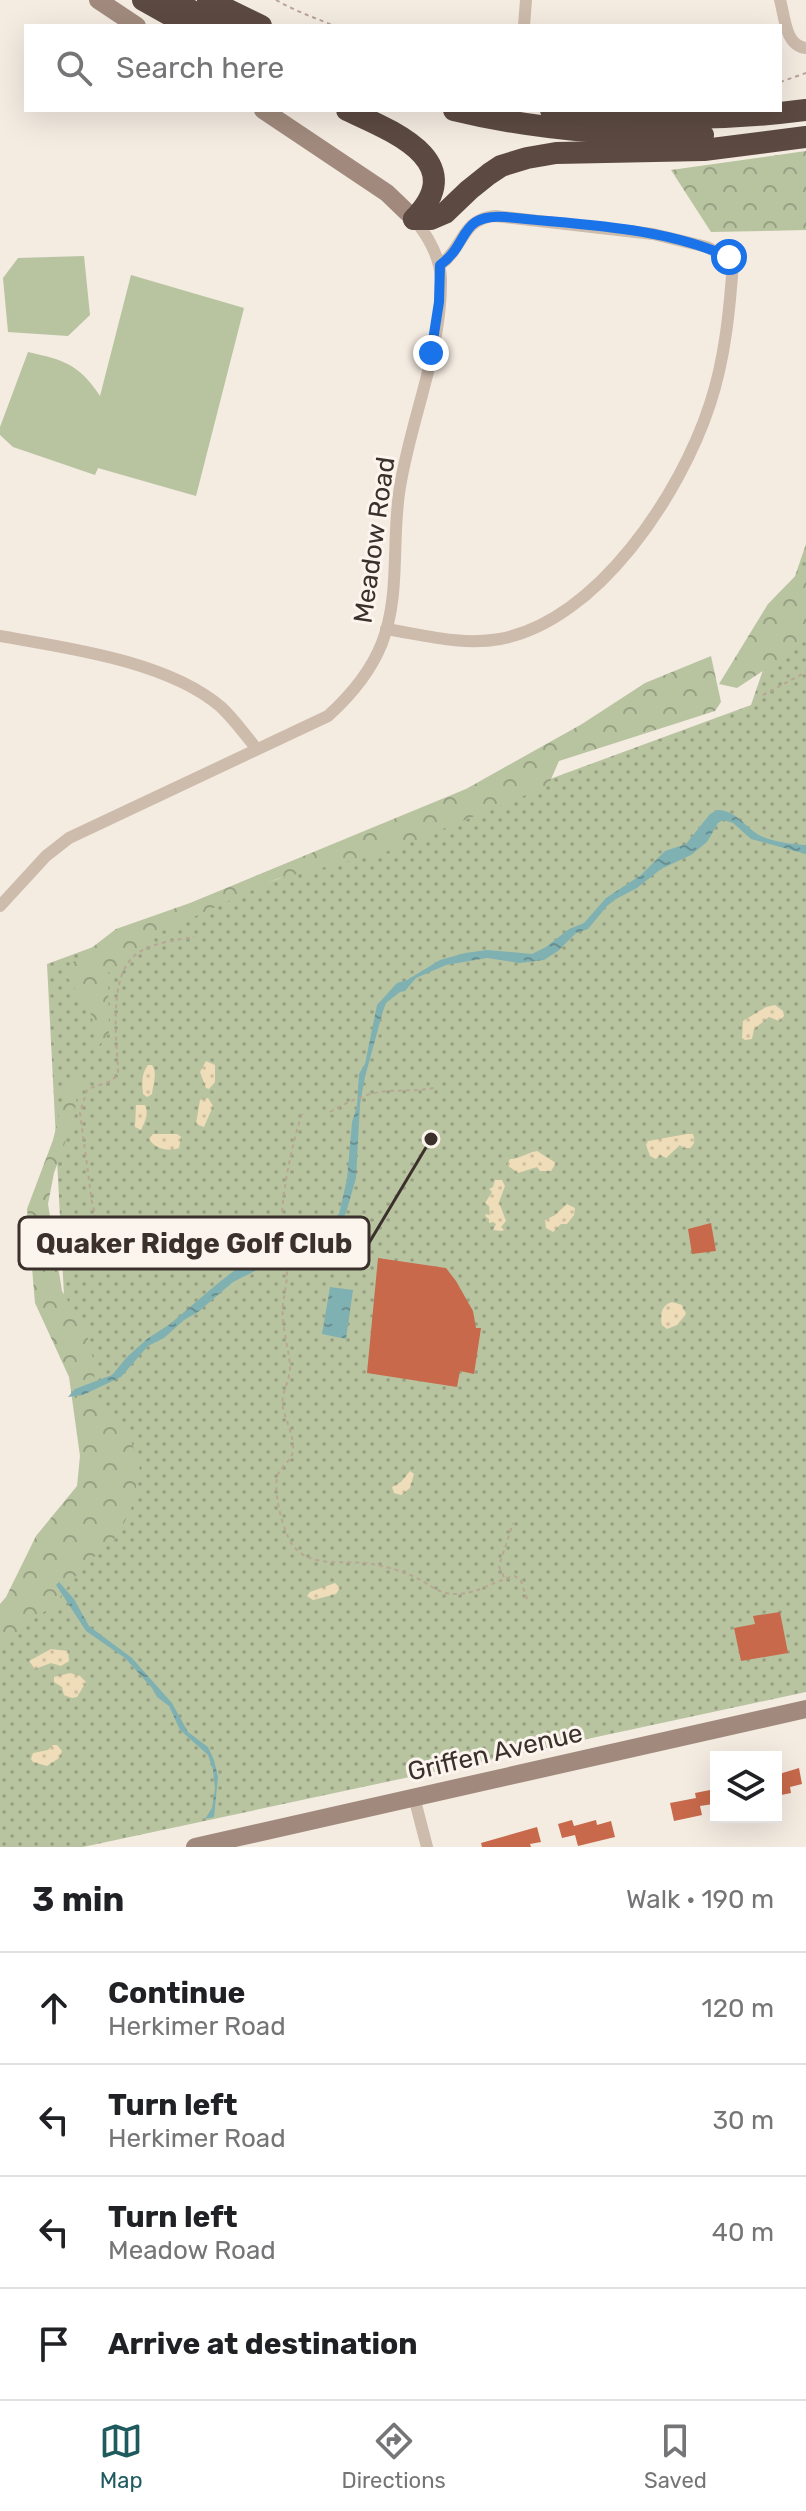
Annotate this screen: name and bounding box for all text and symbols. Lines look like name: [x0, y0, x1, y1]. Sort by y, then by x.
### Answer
search box: [24, 24, 782, 112]
icon: search: [52, 46, 96, 90]
text: Search here: [116, 50, 284, 86]
route start: [711, 239, 747, 275]
route end: [413, 335, 449, 371]
street label: Meadow Road: [347, 455, 402, 625]
callout: Quaker Ridge Golf Club: [19, 1217, 369, 1269]
text: Quaker Ridge Golf Club: [36, 1227, 352, 1260]
street label: Griffen Avenue: [405, 1717, 586, 1788]
map controls: [710, 1751, 782, 1823]
button: layers: [710, 1751, 782, 1823]
text: 3 min: [32, 1879, 124, 1920]
text: Walk · 190 m: [626, 1884, 774, 1915]
text: Continue: [108, 1975, 245, 2011]
icon: ahead: [32, 1986, 76, 2030]
text: 120 m: [702, 1993, 774, 2024]
text: Herkimer Road: [108, 2011, 286, 2042]
text: Turn left: [108, 2087, 238, 2123]
icon: left: [32, 2098, 76, 2142]
text: 30 m: [712, 2105, 774, 2136]
text: Herkimer Road: [108, 2123, 286, 2154]
text: Turn left: [108, 2199, 238, 2235]
icon: left: [32, 2210, 76, 2254]
text: 40 m: [712, 2217, 774, 2248]
text: Meadow Road: [108, 2235, 276, 2266]
icon: arrive: [32, 2322, 76, 2366]
text: Arrive at destination: [108, 2326, 418, 2362]
tab: Map: [99, 2419, 143, 2494]
tab: Directions: [341, 2419, 446, 2494]
tab: Saved: [644, 2419, 707, 2494]

